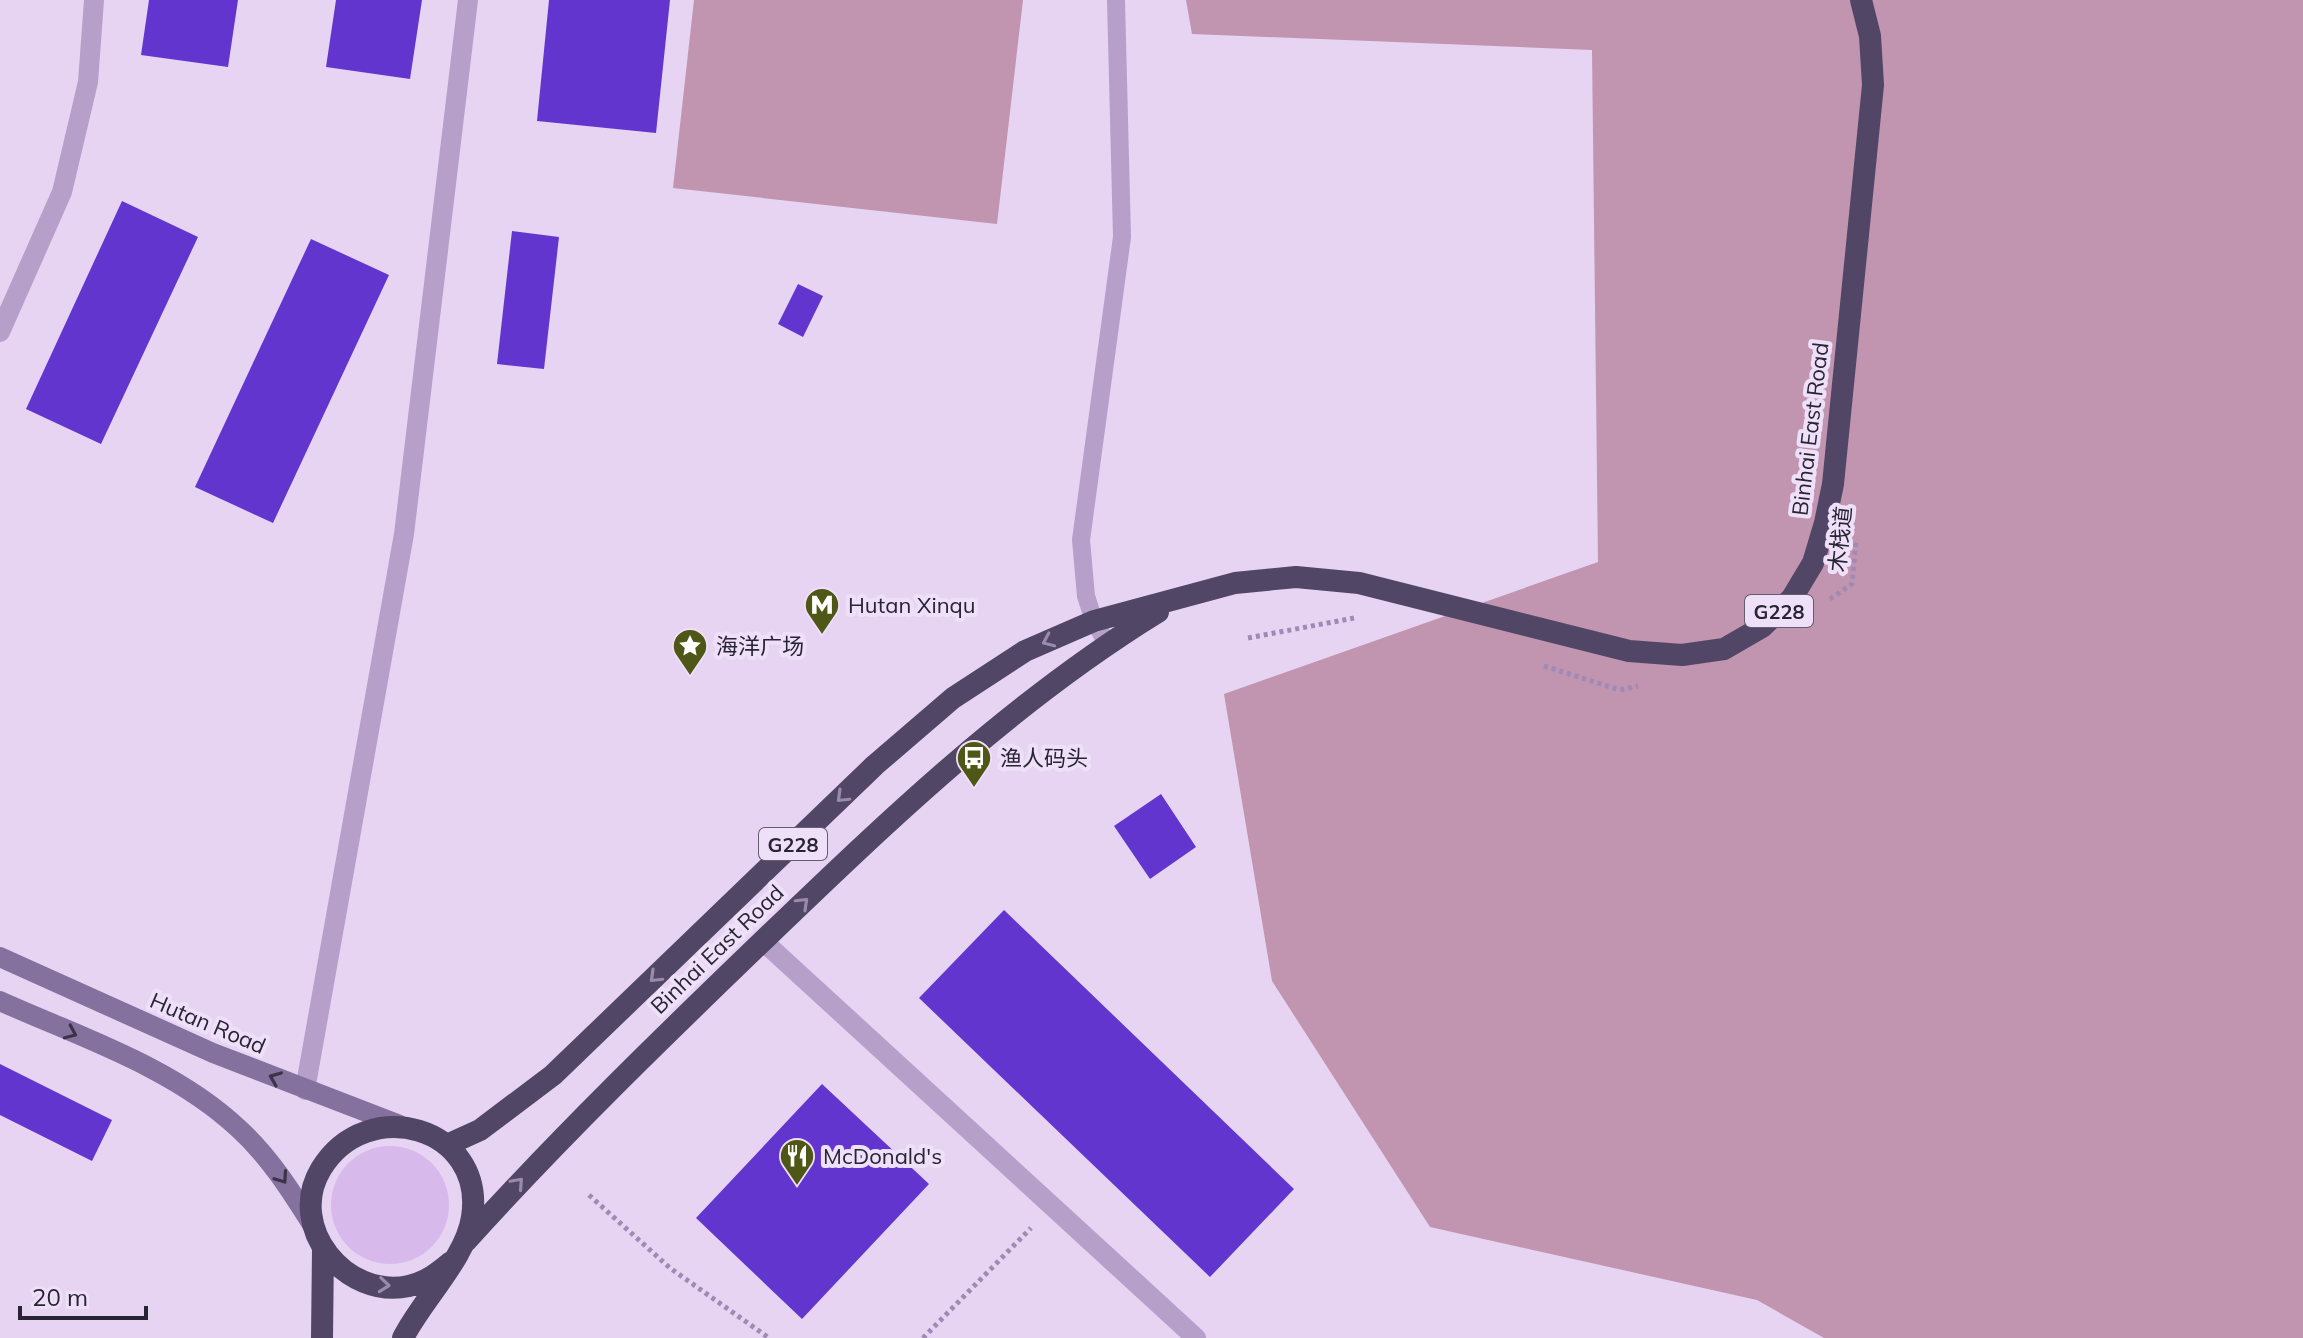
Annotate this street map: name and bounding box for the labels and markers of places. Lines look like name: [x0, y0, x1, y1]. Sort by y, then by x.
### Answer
metro station icon: Hutan Xinqu: [803, 586, 841, 636]
place label: Hutan Xinqu: [848, 591, 975, 619]
place icon: 海洋广场: [671, 627, 709, 677]
place label: 海洋广场: [716, 632, 804, 660]
bus stop icon: 渔人码头: [955, 739, 993, 789]
place label: 渔人码头: [1000, 744, 1088, 772]
restaurant icon: McDonald's: [778, 1137, 816, 1187]
place label: McDonald's: [823, 1142, 942, 1170]

